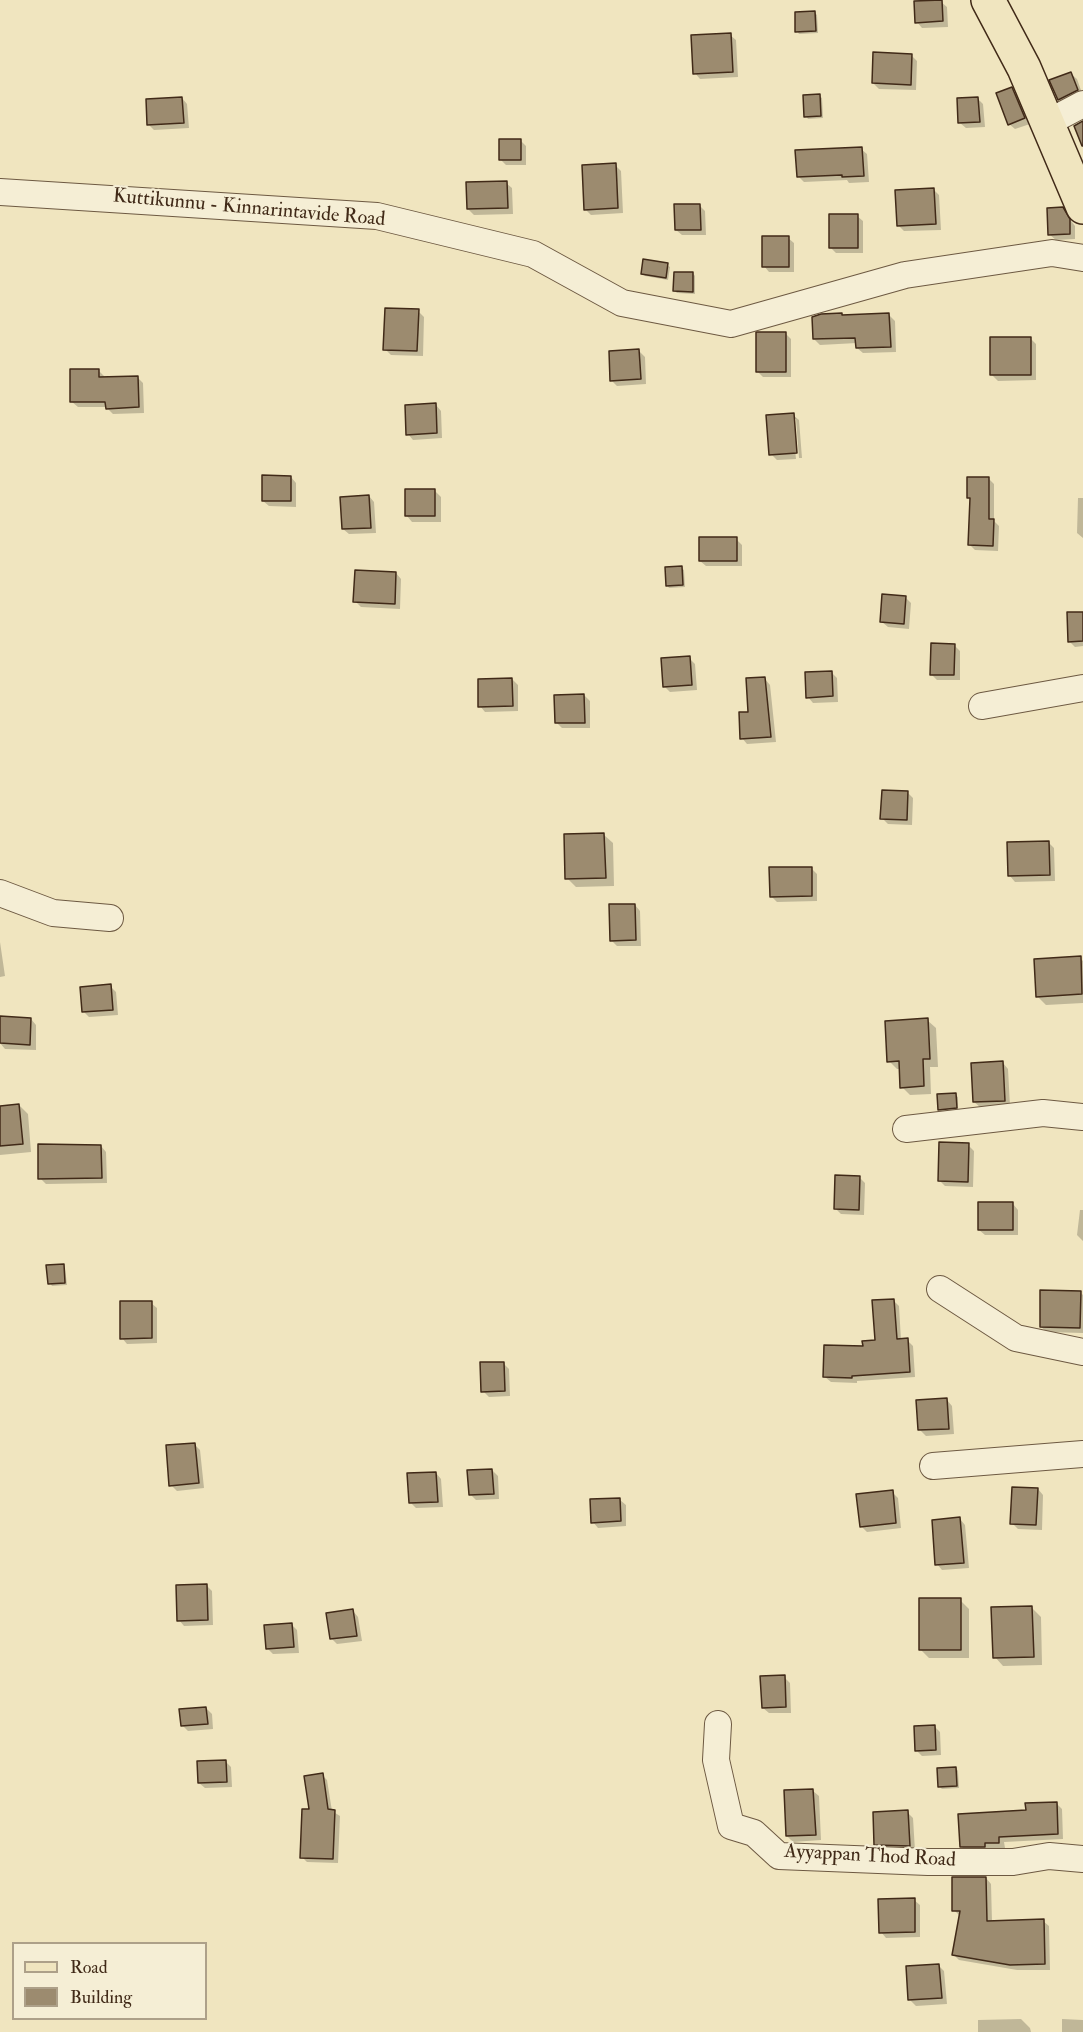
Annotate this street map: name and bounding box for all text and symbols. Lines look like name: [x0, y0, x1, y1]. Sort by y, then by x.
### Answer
street label: Kuttikunnu - Kinnarintavide Road: [112, 185, 386, 233]
street label: Ayyappan Thod Road: [784, 1841, 956, 1873]
legend: [12, 1942, 207, 2020]
text: Road: [70, 1956, 108, 1979]
text: Building: [70, 1986, 132, 2009]

